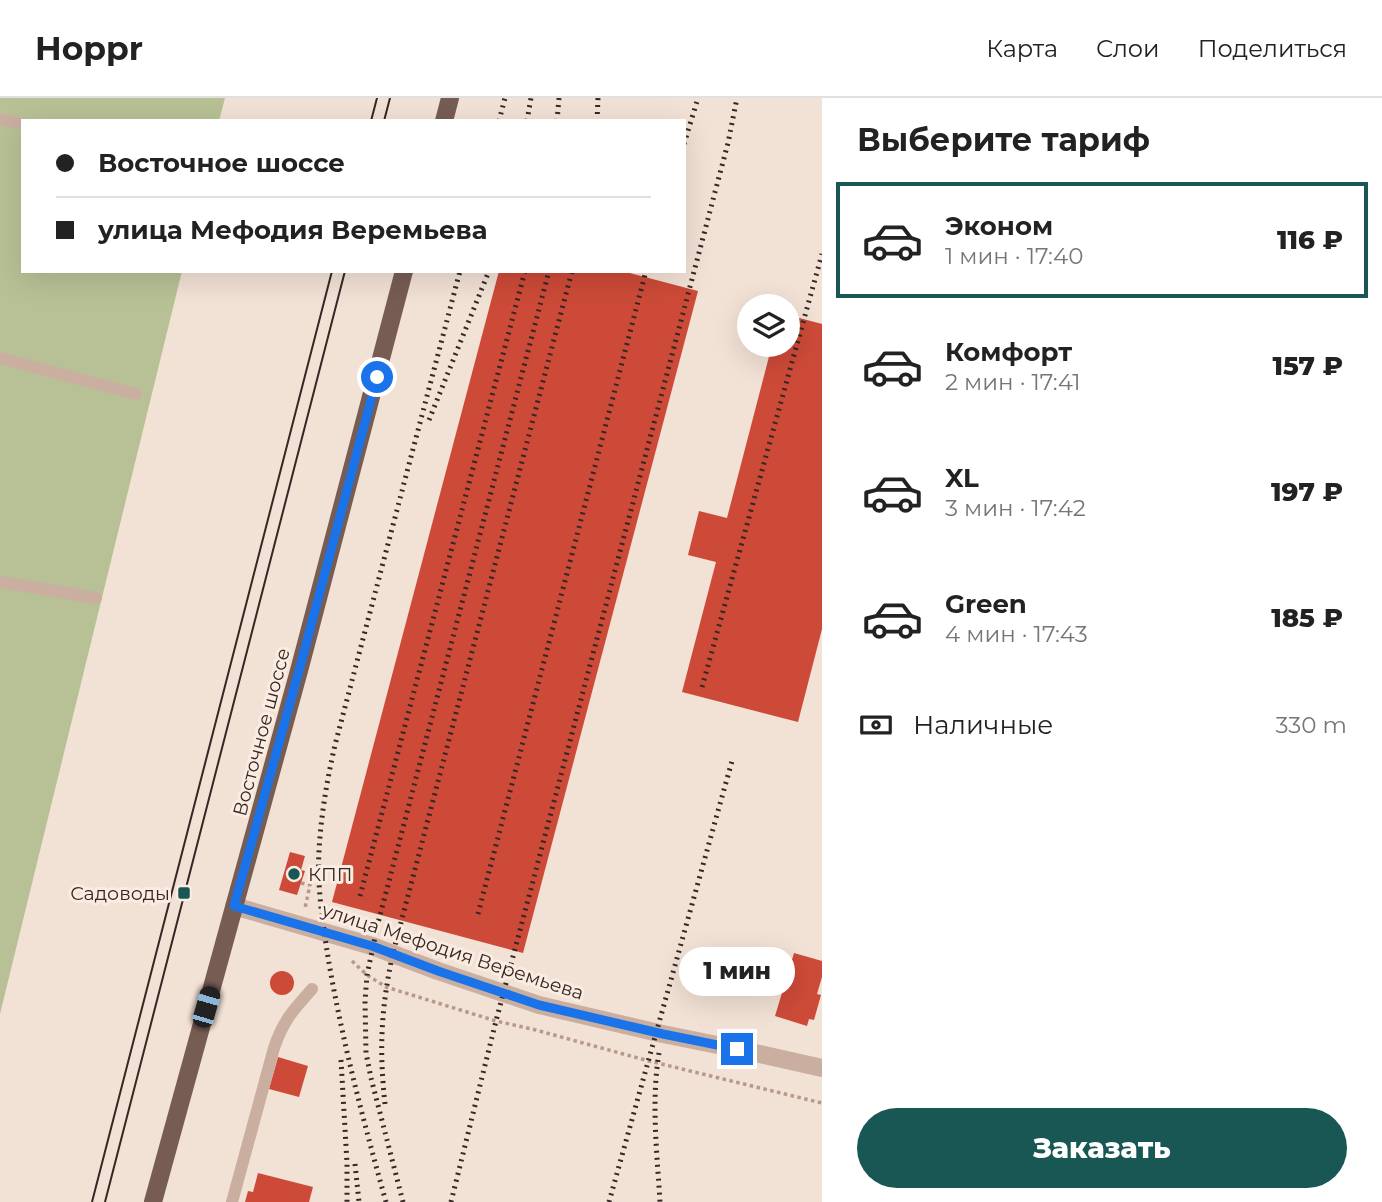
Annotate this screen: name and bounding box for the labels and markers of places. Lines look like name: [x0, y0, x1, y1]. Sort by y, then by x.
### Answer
place label: КПП: [308, 863, 352, 886]
marker: КПП: [286, 866, 302, 882]
place label: Садоводы: [70, 882, 170, 905]
marker: Садоводы: [176, 885, 192, 901]

